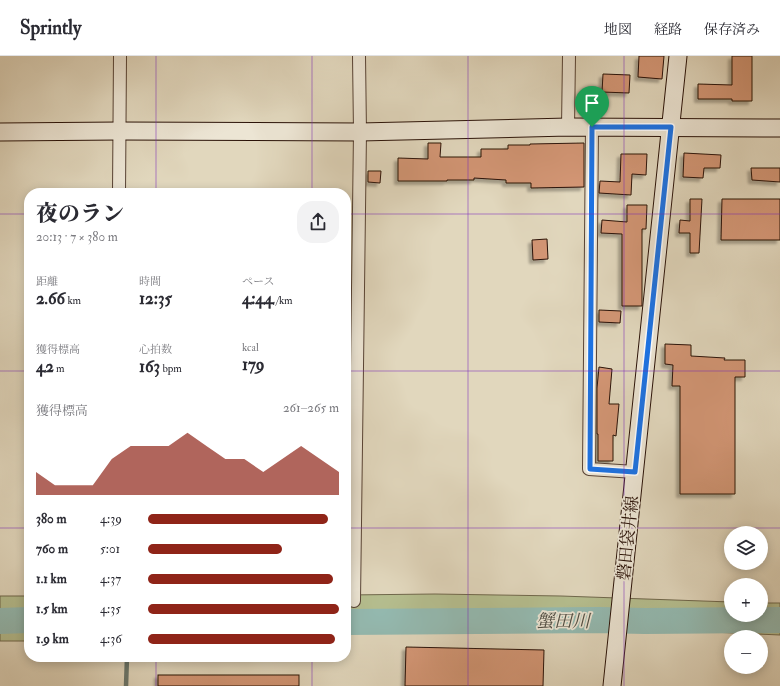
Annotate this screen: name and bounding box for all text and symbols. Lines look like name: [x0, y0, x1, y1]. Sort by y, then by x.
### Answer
text: Sprintly: [20, 16, 81, 40]
text: 地図: [604, 21, 632, 38]
text: 経路: [654, 21, 682, 38]
text: 保存済み: [704, 21, 760, 38]
pin: [575, 86, 609, 127]
icon: arrive: [581, 92, 603, 114]
text: 夜のラン: [36, 200, 124, 228]
button: share: [297, 201, 339, 243]
text: 20:13 · 7 × 380 m: [36, 229, 118, 245]
text: 距離: [36, 275, 58, 288]
text: 時間: [139, 275, 161, 288]
text: ペース: [242, 275, 274, 288]
text: 2.66: [36, 288, 65, 309]
text: 12:35: [139, 288, 172, 309]
text: 4:44: [242, 288, 274, 309]
text: km: [65, 294, 81, 307]
text: /km: [274, 294, 293, 307]
text: kcal: [242, 341, 259, 354]
text: 獲得標高: [36, 343, 80, 356]
text: 心拍数: [139, 343, 172, 356]
text: 179: [242, 354, 265, 375]
text: 42: [36, 356, 54, 377]
text: 163: [139, 356, 160, 377]
text: m: [54, 362, 65, 375]
text: bpm: [160, 362, 182, 375]
text: 261–265 m: [283, 400, 339, 416]
text: 獲得標高: [36, 403, 88, 419]
street label: 磐田袋井線: [613, 495, 643, 581]
text: 380 m: [36, 511, 67, 527]
text: 4:39: [100, 511, 122, 527]
map controls: [724, 526, 768, 674]
button: layers: [724, 526, 768, 570]
text: 760 m: [36, 541, 68, 557]
text: 5:01: [100, 541, 120, 557]
text: 1.1 km: [36, 571, 67, 587]
text: 4:37: [100, 571, 121, 587]
button: +: [724, 578, 768, 622]
text: 1.5 km: [36, 601, 68, 617]
text: 4:35: [100, 601, 121, 617]
water label: 蟹田川: [536, 610, 592, 633]
button: −: [724, 630, 768, 674]
text: 1.9 km: [36, 631, 69, 647]
text: 4:36: [100, 631, 122, 647]

